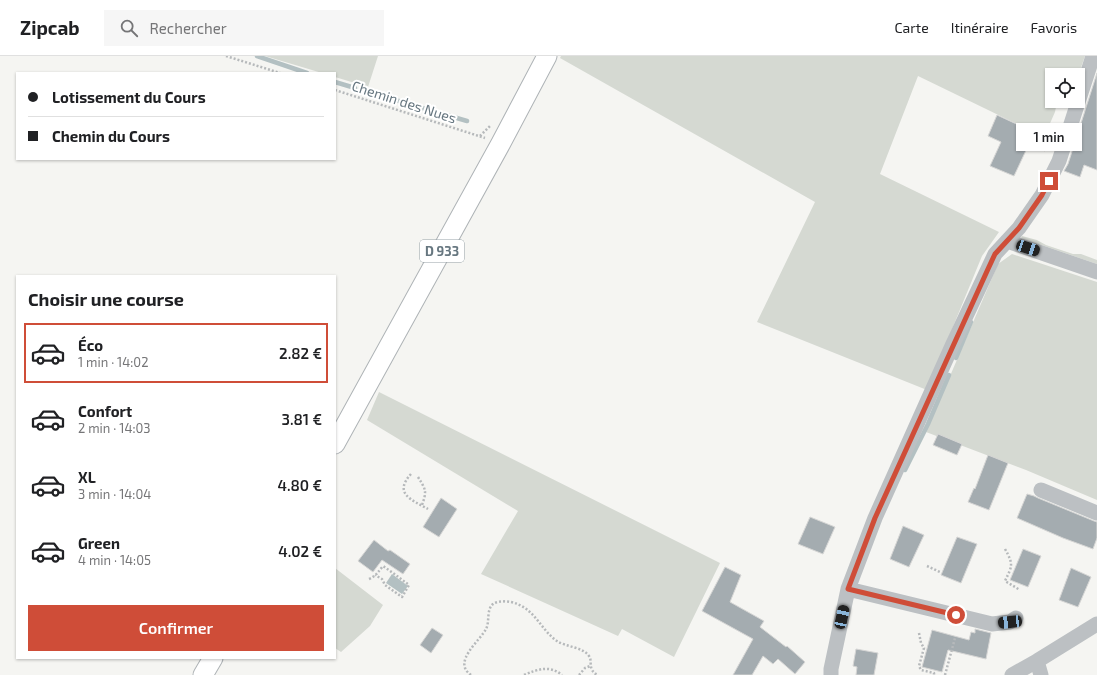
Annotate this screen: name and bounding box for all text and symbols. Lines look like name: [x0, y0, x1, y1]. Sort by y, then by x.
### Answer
search box: [104, 10, 384, 46]
text: Zipcab: [20, 16, 80, 39]
icon: search: [118, 17, 140, 39]
text: Rechercher: [150, 19, 227, 37]
text: Carte: [895, 19, 929, 36]
text: Itinéraire: [951, 19, 1009, 36]
text: Favoris: [1031, 19, 1077, 36]
map controls: [1045, 68, 1085, 108]
button: locate: [1045, 68, 1085, 108]
street label: Chemin des Nues: [350, 77, 459, 126]
text: Lotissement du Cours: [52, 88, 206, 106]
callout: 1 min: [1016, 123, 1082, 151]
text: Chemin du Cours: [52, 127, 170, 145]
text: 1 min: [1034, 129, 1064, 145]
route end: [1040, 172, 1058, 190]
car: [1015, 239, 1041, 257]
road number: D 933: [420, 240, 464, 262]
text: Choisir une course: [28, 288, 184, 310]
icon: car: [30, 335, 66, 371]
text: Éco: [78, 336, 103, 354]
text: 2.82 €: [279, 344, 322, 362]
text: 1 min · 14:02: [78, 354, 149, 370]
icon: car: [30, 401, 66, 437]
text: Confort: [78, 402, 132, 420]
text: 3.81 €: [282, 410, 322, 428]
text: 2 min · 14:03: [78, 420, 151, 436]
icon: car: [30, 467, 66, 503]
text: XL: [78, 468, 96, 486]
text: 4.80 €: [278, 476, 322, 494]
text: 3 min · 14:04: [78, 486, 151, 502]
icon: car: [30, 533, 66, 569]
text: Green: [78, 534, 120, 552]
text: 4.02 €: [278, 542, 322, 560]
text: 4 min · 14:05: [78, 552, 151, 568]
car: [834, 604, 850, 630]
button: Confirmer: [28, 605, 324, 651]
route start: [947, 606, 965, 624]
car: [997, 615, 1023, 629]

